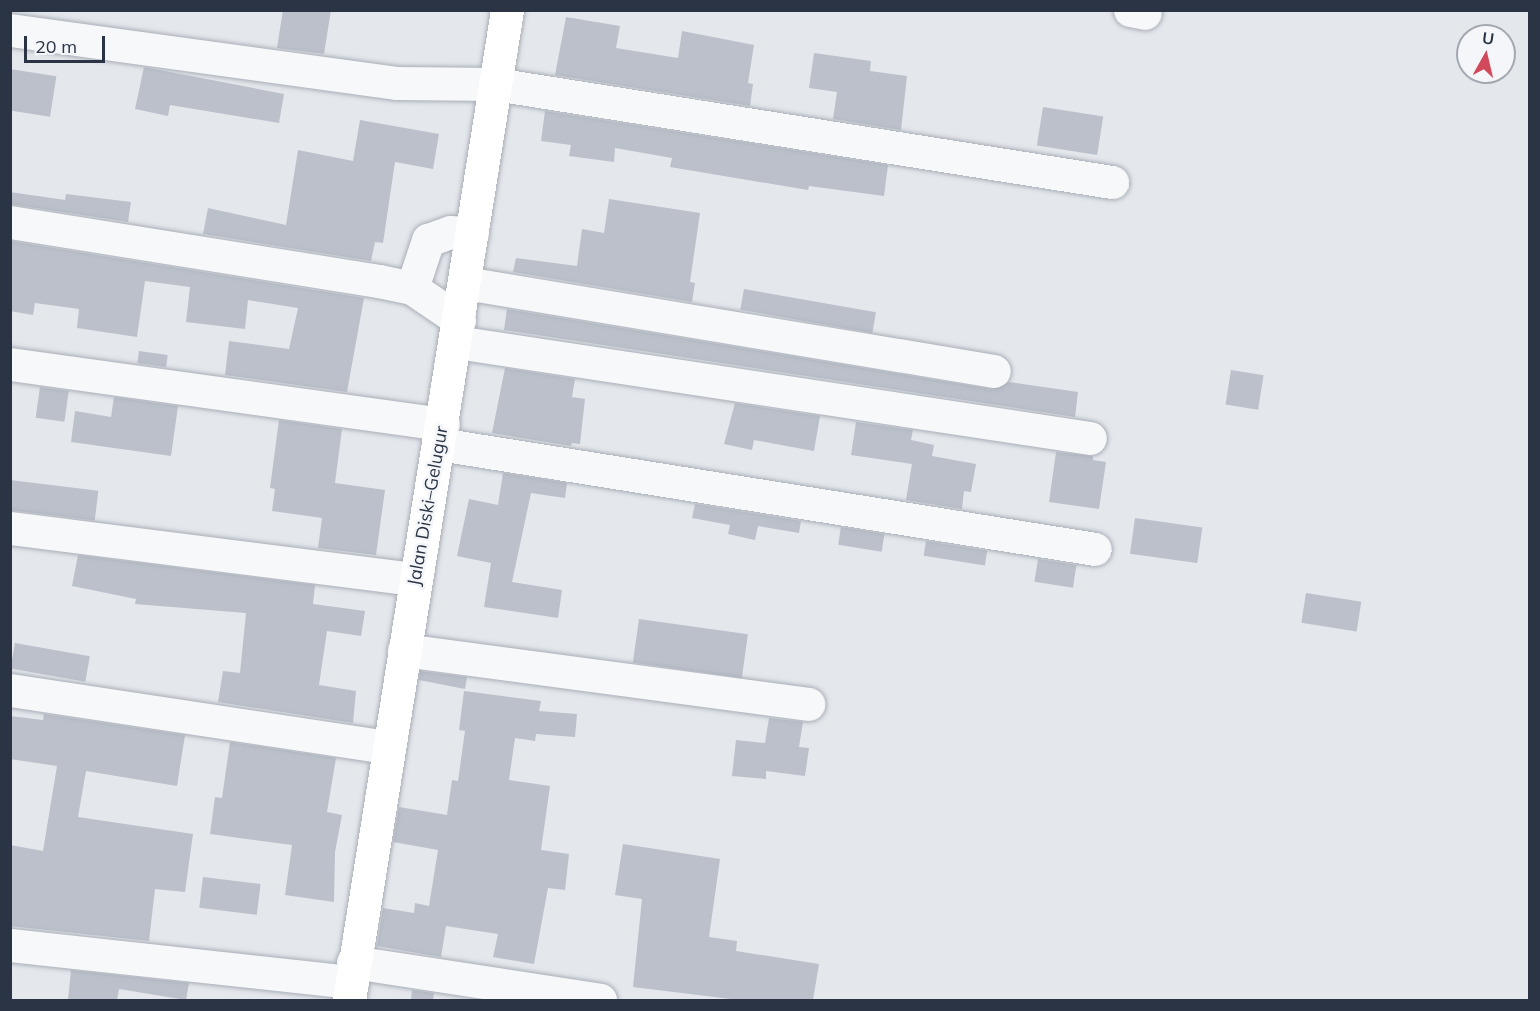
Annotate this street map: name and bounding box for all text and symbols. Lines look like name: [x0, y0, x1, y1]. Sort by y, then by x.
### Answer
scale bar: [27, 24, 108, 62]
north arrow: [1456, 24, 1516, 84]
text: U: [1481, 27, 1495, 49]
text: 20 m: [35, 35, 77, 58]
street label: Jalan Diski–Gelugur: [403, 424, 453, 588]

